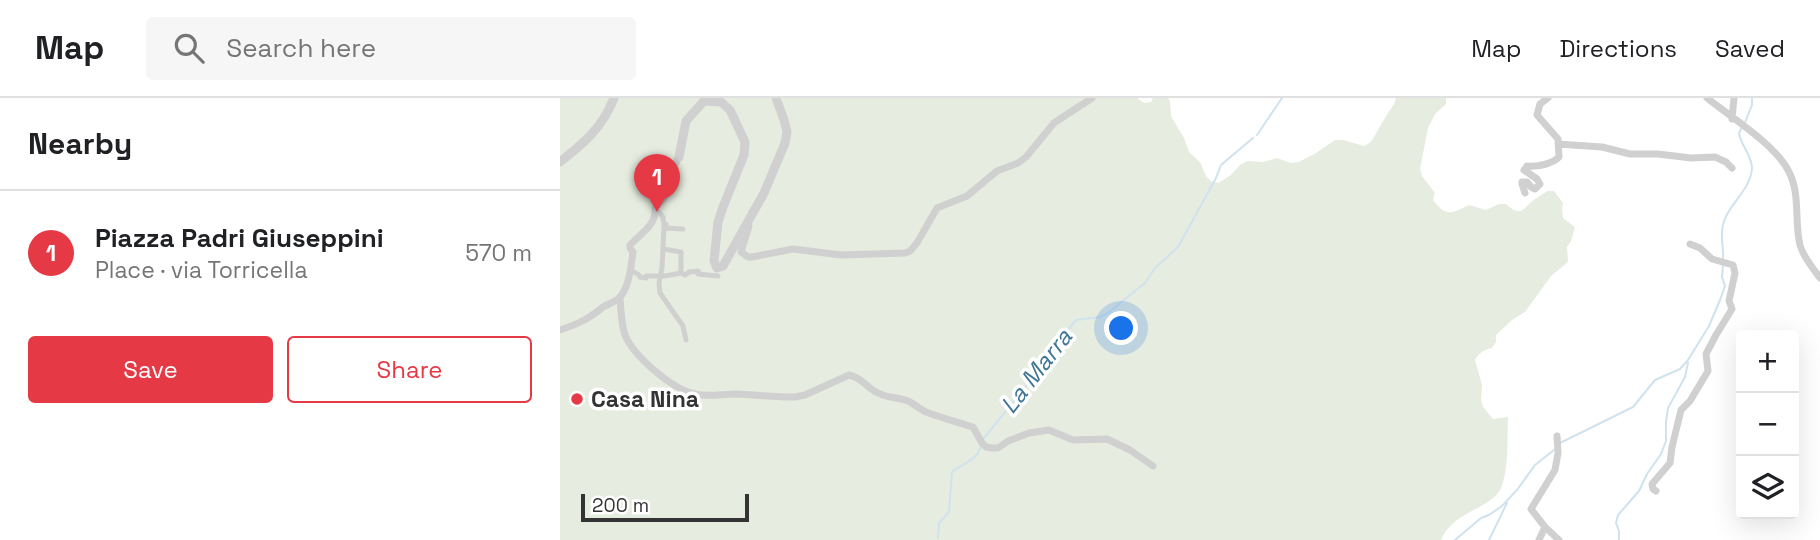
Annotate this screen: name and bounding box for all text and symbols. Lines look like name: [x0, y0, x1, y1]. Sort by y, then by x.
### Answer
search box: [146, 17, 636, 80]
text: Map: [35, 27, 104, 69]
icon: search: [170, 29, 208, 67]
text: Search here: [226, 31, 376, 65]
text: Map: [1471, 33, 1521, 64]
text: Directions: [1559, 33, 1677, 64]
text: Saved: [1715, 33, 1785, 64]
text: Nearby: [28, 124, 132, 163]
pin: 1: [634, 154, 680, 212]
text: Piazza Padri Giuseppini: [95, 221, 384, 255]
text: 1: [46, 238, 56, 268]
text: 570 m: [465, 238, 532, 268]
text: Place · via Torricella: [95, 255, 308, 285]
your location: [1104, 311, 1138, 345]
water label: La Marra: [993, 322, 1079, 420]
map controls: [1736, 330, 1799, 519]
button: +: [1736, 330, 1799, 393]
button: Save: [28, 336, 273, 403]
button: Share: [287, 336, 532, 403]
place label: Casa Nina: [591, 384, 699, 414]
marker: Casa Nina: [569, 391, 585, 407]
button: −: [1736, 393, 1799, 456]
button: layers: [1736, 456, 1799, 519]
scale bar: [581, 491, 749, 523]
text: 200 m: [592, 493, 649, 518]

